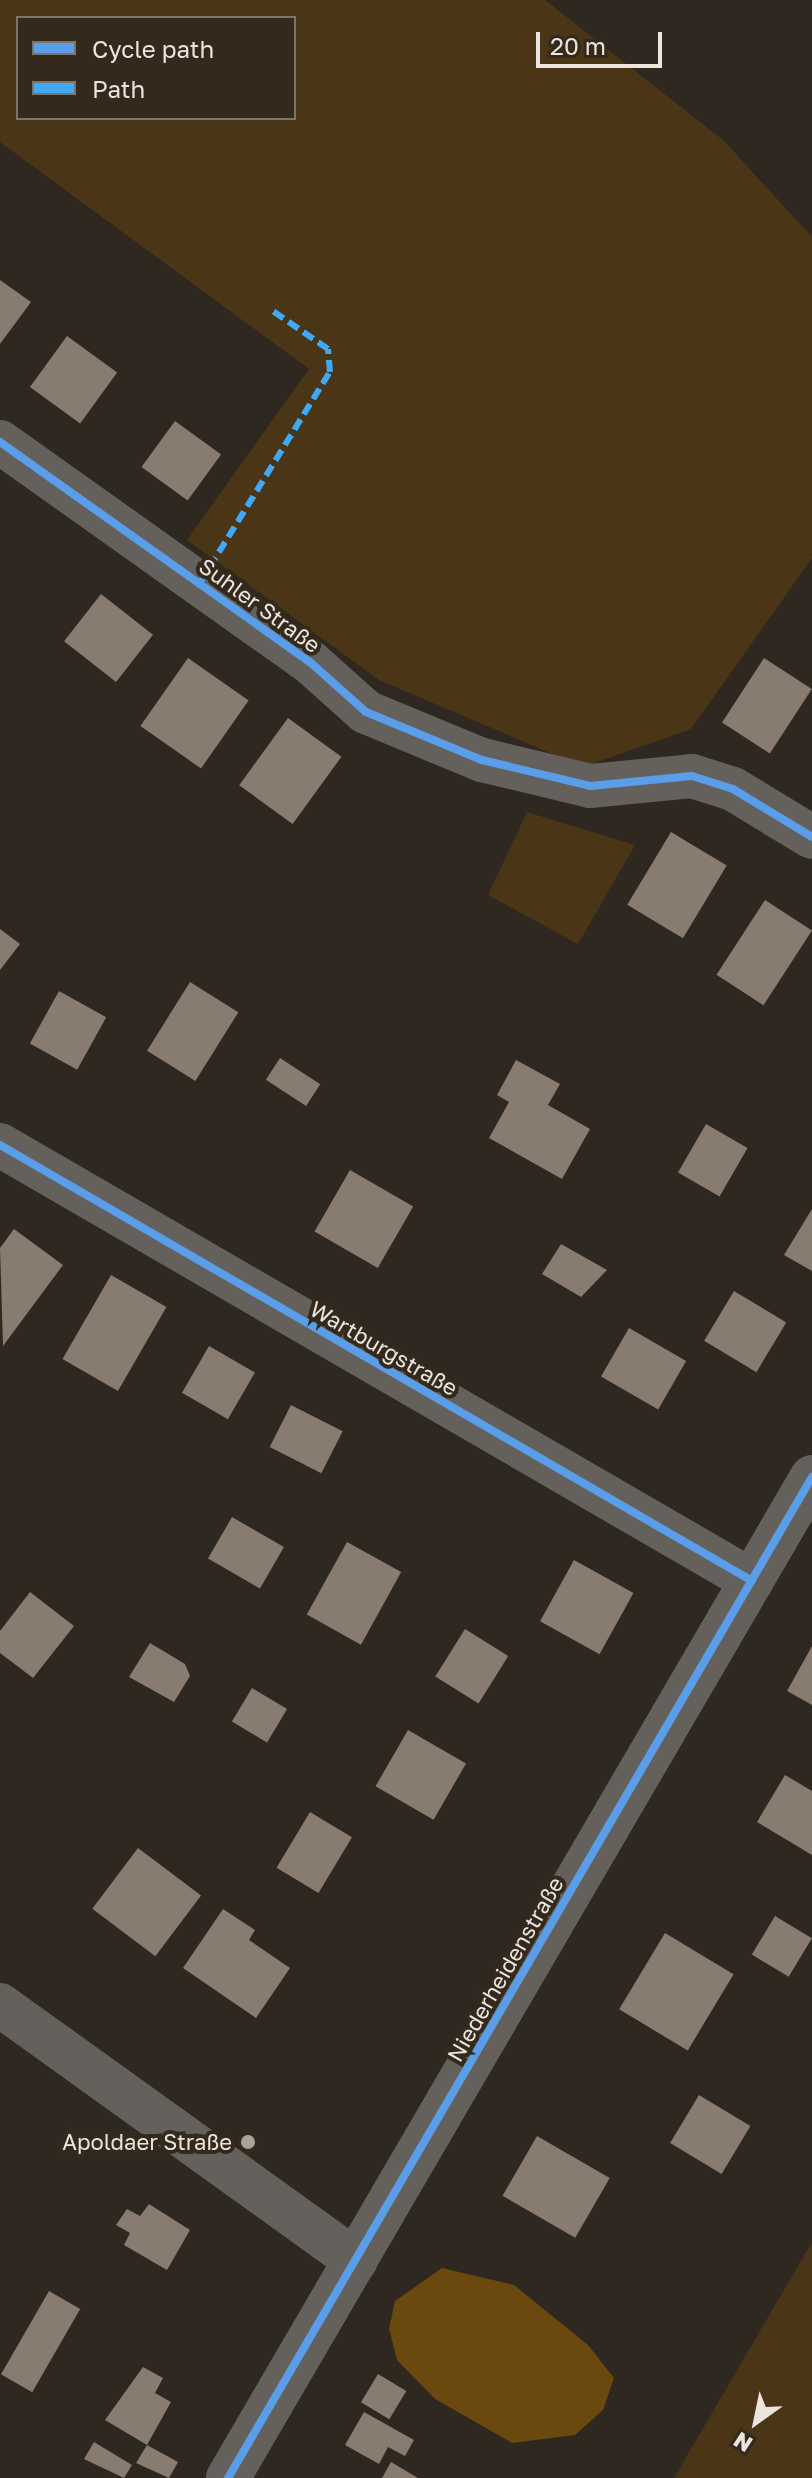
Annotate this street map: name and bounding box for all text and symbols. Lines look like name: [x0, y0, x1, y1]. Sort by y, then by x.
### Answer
legend: [16, 16, 296, 120]
scale bar: [540, 16, 666, 66]
text: 20 m: [550, 31, 606, 60]
text: Cycle path: [92, 34, 214, 63]
text: Path: [92, 74, 145, 103]
street label: Suhler Straße: [194, 552, 326, 658]
street label: Wartburgstraße: [306, 1295, 462, 1401]
street label: Niederheidenstraße: [441, 1872, 569, 2066]
place label: Apoldaer Straße: [62, 2129, 232, 2155]
marker: Apoldaer Straße: [239, 2133, 257, 2151]
north arrow: [716, 2382, 796, 2462]
text: N: [728, 2427, 757, 2458]

